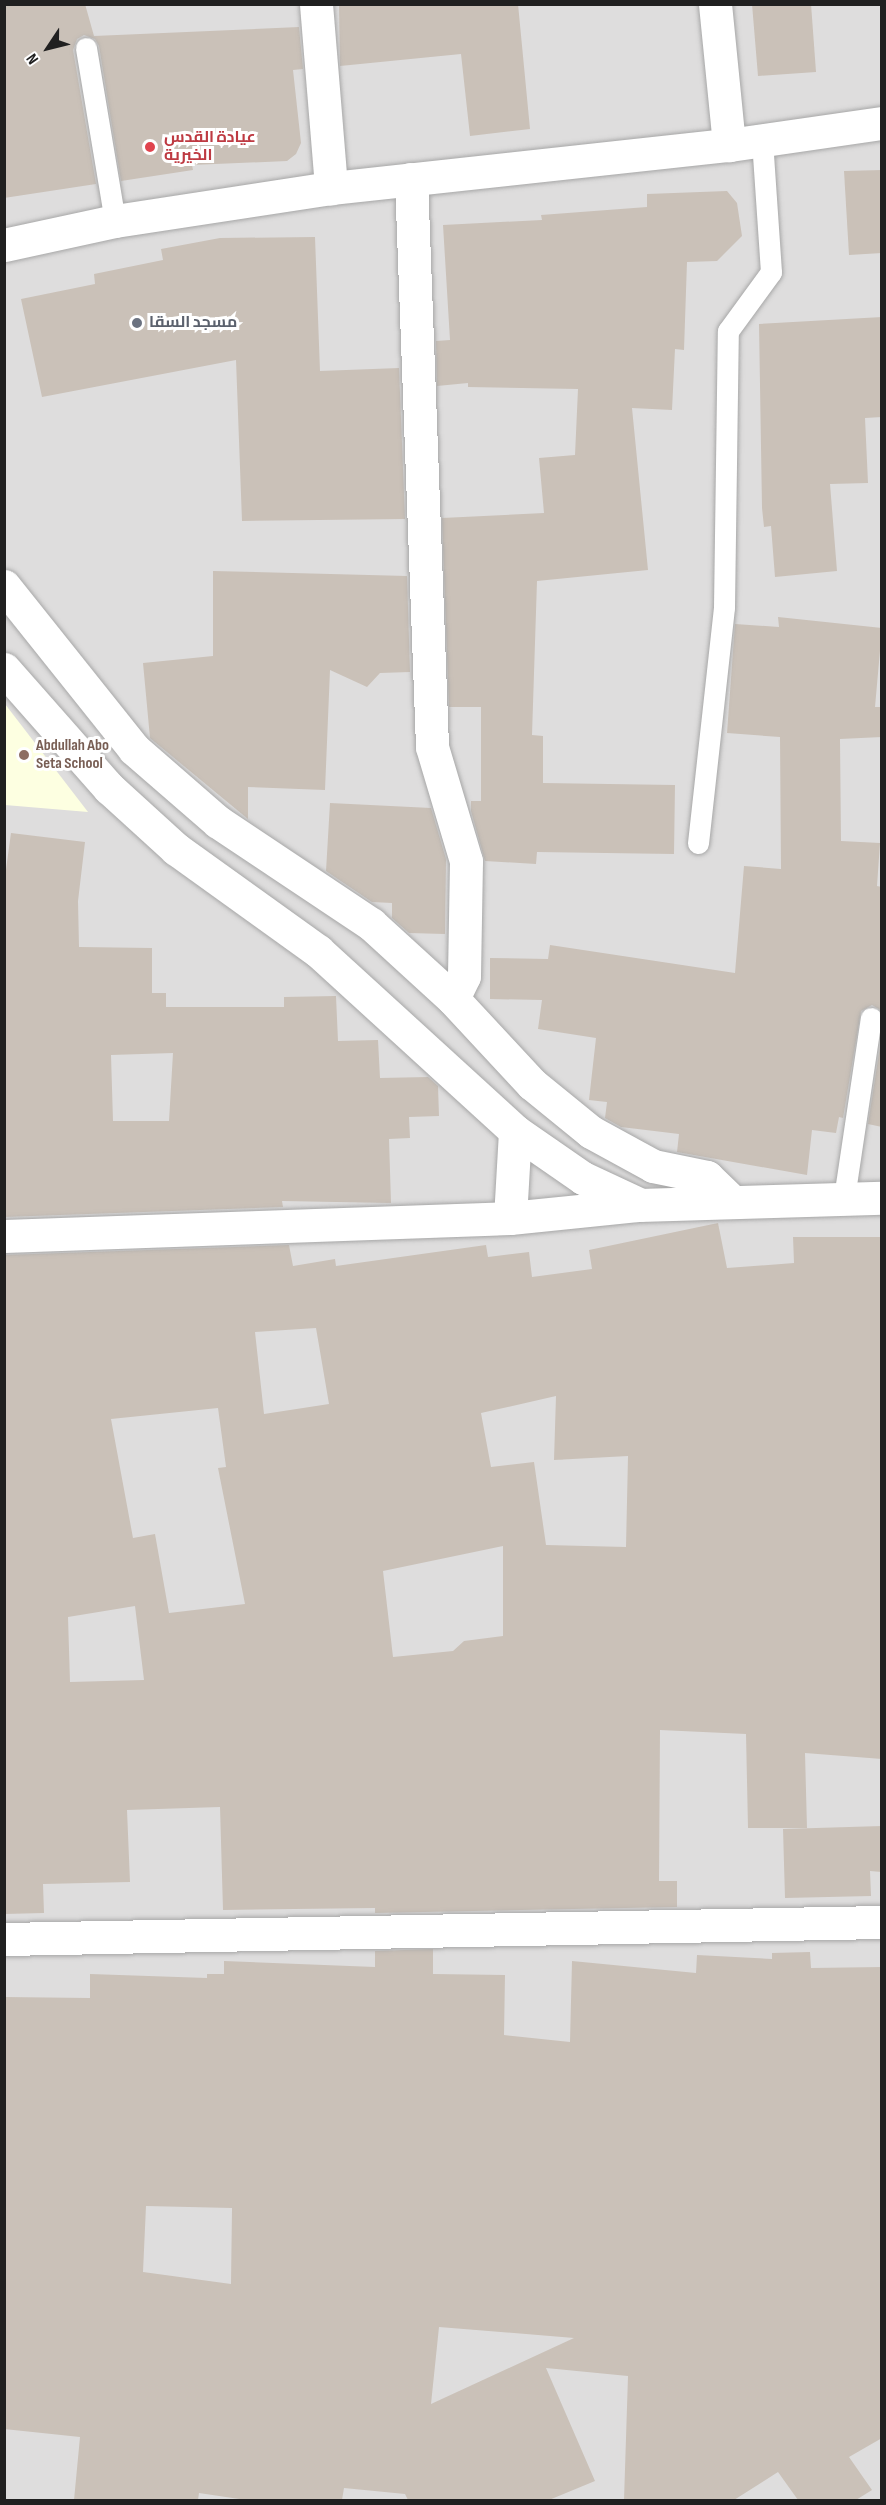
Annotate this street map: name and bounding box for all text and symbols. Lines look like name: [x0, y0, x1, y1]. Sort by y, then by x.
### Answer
north arrow: [18, 18, 78, 78]
text: N: [23, 50, 43, 68]
place label: عيادة القدس الخيرية: [164, 128, 256, 166]
marker: عيادة القدس الخيرية: [141, 138, 159, 156]
place label: مسجد السقا: [149, 313, 237, 333]
marker: مسجد السقا: [130, 316, 144, 330]
place label: ِAbdullah Abo Seta School: [36, 736, 109, 774]
marker: ِAbdullah Abo Seta School: [17, 748, 31, 762]

